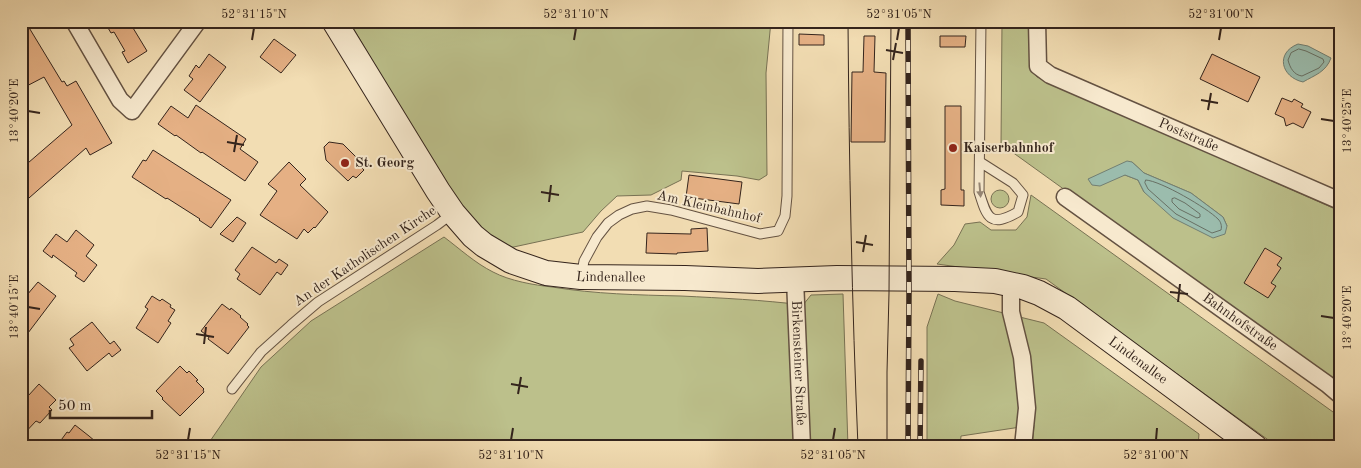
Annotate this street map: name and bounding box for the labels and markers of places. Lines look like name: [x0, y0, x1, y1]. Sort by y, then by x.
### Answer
place label: Kaiserbahnhof: [963, 141, 1055, 155]
marker: Kaiserbahnhof: [947, 142, 959, 154]
place label: St. Georg: [355, 156, 414, 170]
marker: St. Georg: [339, 157, 351, 169]

